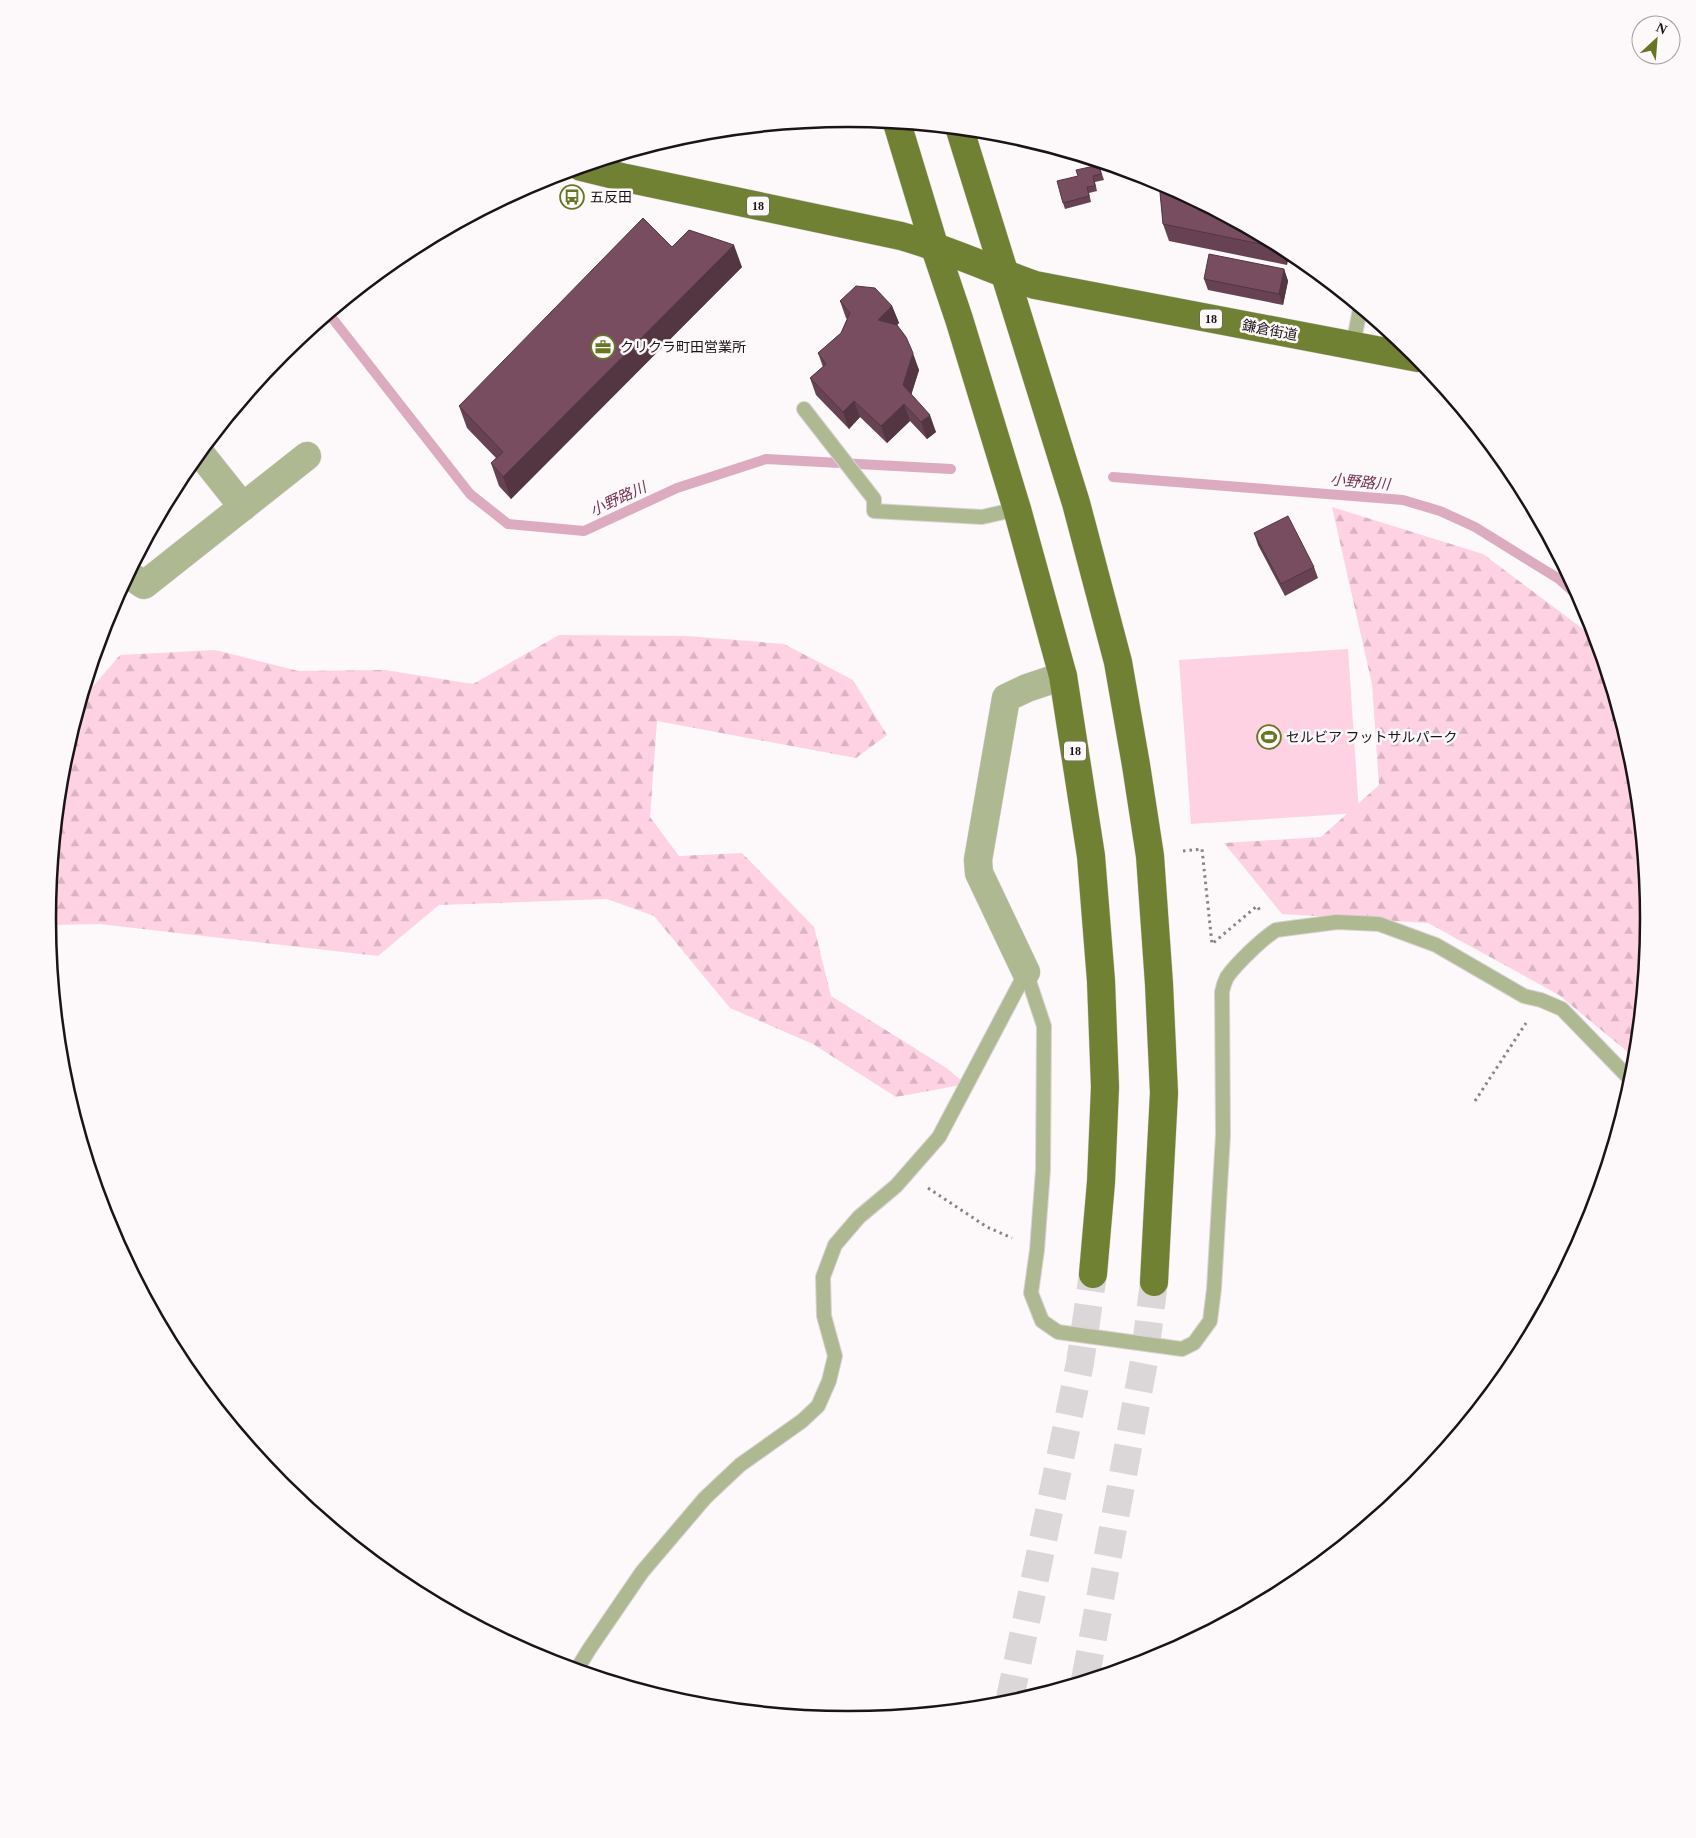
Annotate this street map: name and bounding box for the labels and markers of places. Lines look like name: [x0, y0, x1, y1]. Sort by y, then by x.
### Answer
bus stop icon: 五反田: [559, 184, 585, 210]
place label: 五反田: [590, 190, 632, 205]
office icon: クリクラ町田営業所: [590, 334, 616, 360]
place label: クリクラ町田営業所: [620, 340, 746, 355]
sports icon: セルビア フットサルパーク: [1256, 724, 1282, 750]
place label: セルビア フットサルパーク: [1286, 730, 1458, 745]

